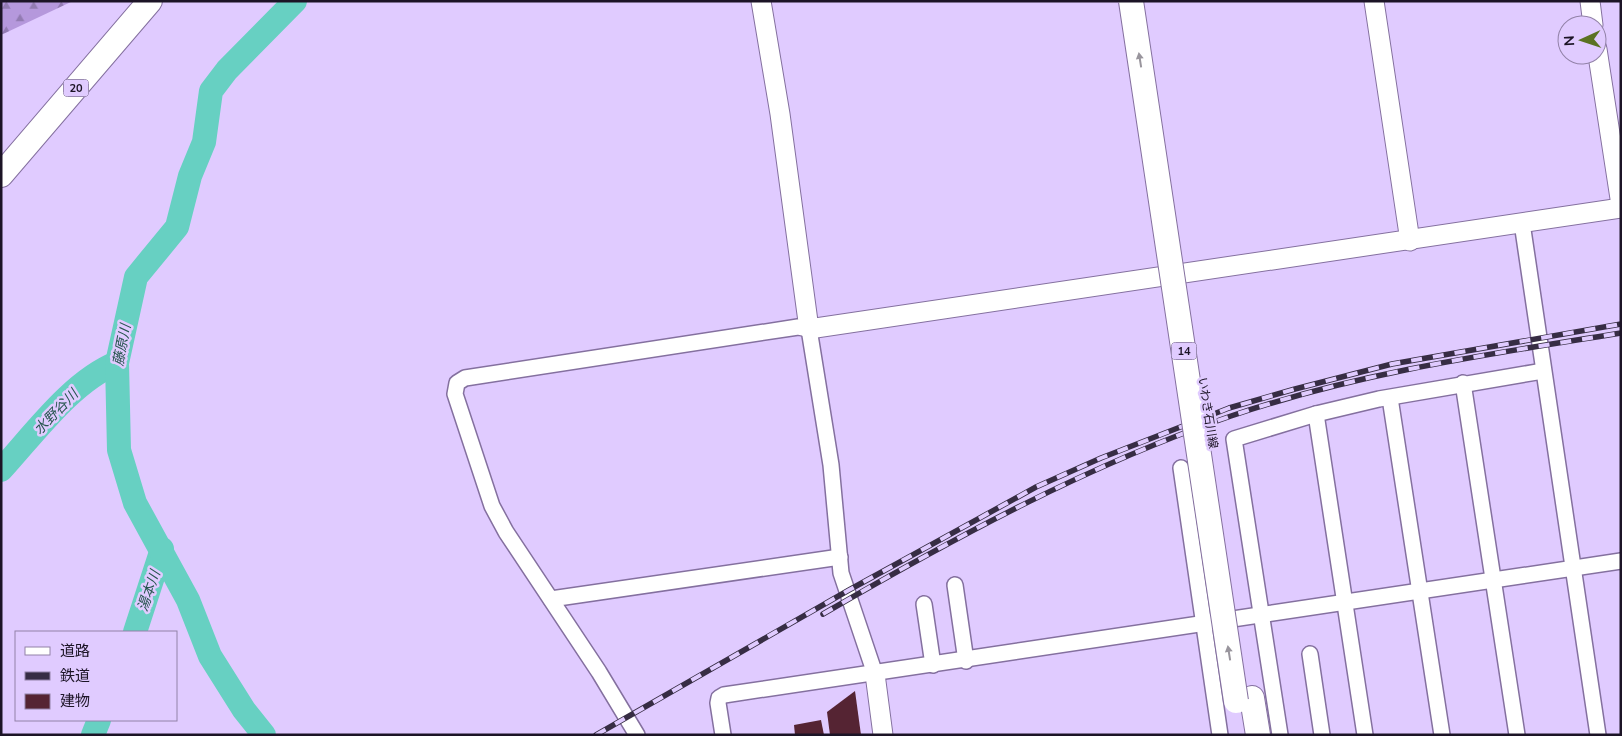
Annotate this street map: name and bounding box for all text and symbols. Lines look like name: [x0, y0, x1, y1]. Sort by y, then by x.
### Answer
north arrow: [1557, 15, 1607, 65]
text: N: [1560, 35, 1579, 46]
one-way arrow: [1135, 51, 1143, 67]
road number: 20: [64, 80, 88, 96]
water label: 藤原川: [109, 321, 136, 367]
road number: 14: [1172, 342, 1196, 360]
street label: いわき石川線: [1194, 376, 1222, 450]
water label: 水野谷川: [30, 384, 84, 439]
water label: 湯本川: [133, 566, 165, 614]
legend: [15, 631, 178, 721]
text: 道路: [60, 641, 90, 661]
one-way arrow: [1225, 645, 1233, 661]
text: 鉄道: [60, 666, 90, 686]
text: 建物: [60, 691, 90, 711]

